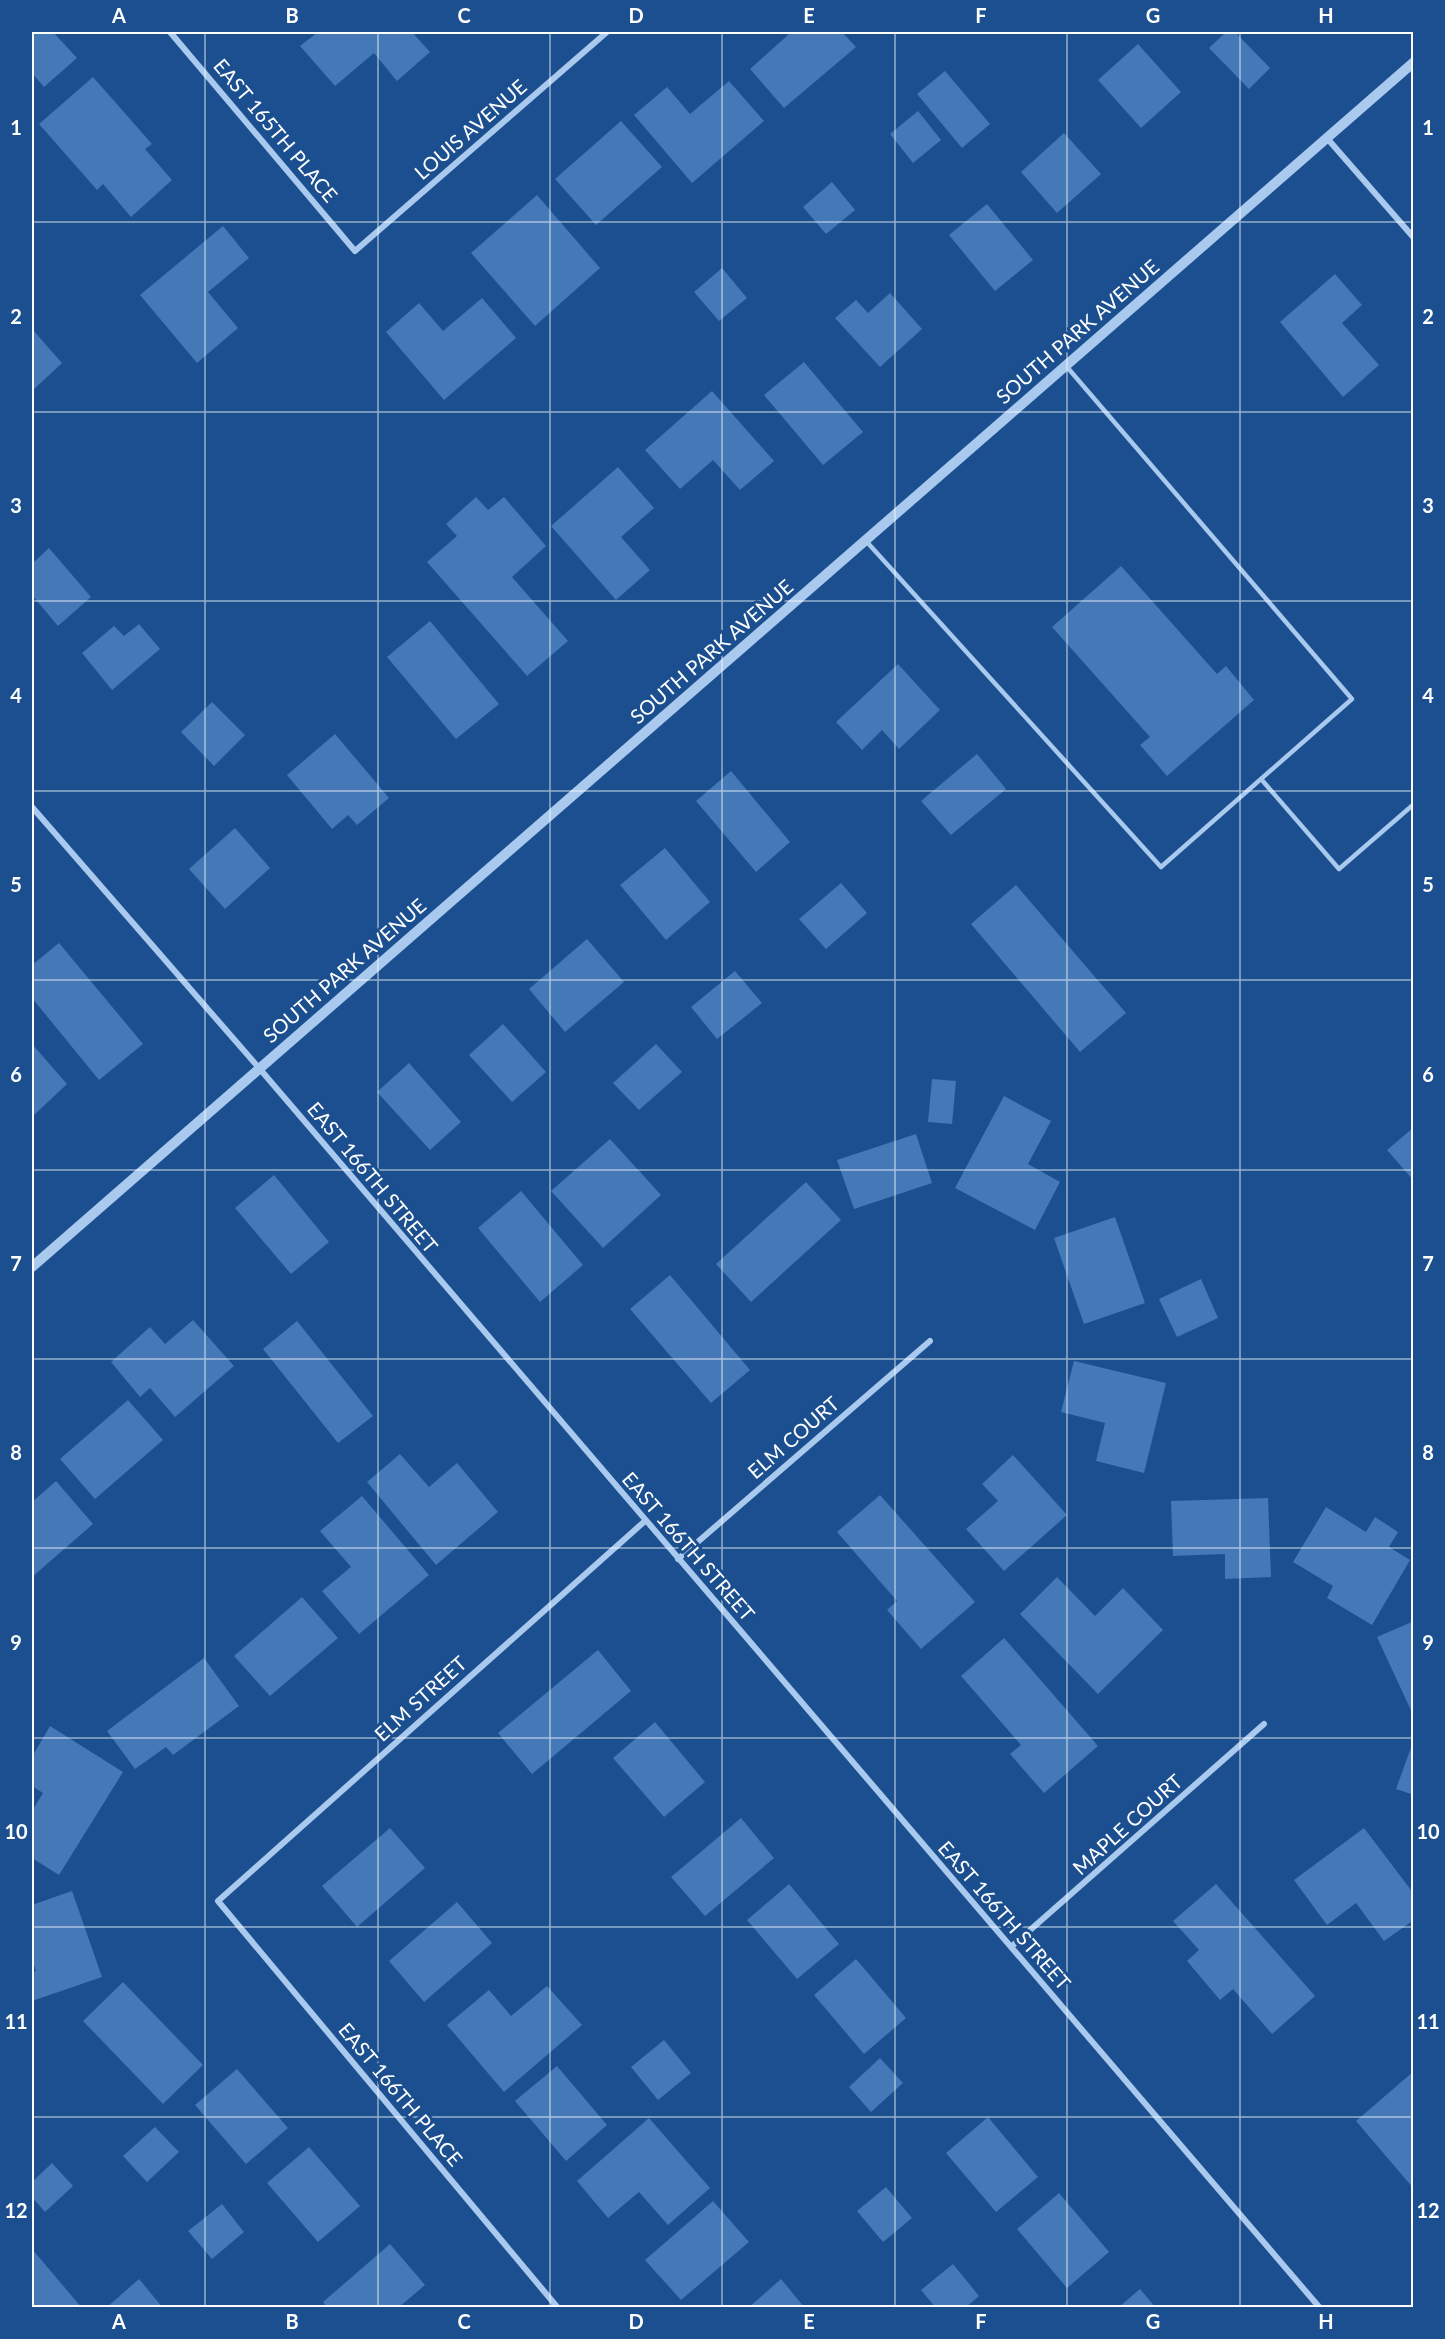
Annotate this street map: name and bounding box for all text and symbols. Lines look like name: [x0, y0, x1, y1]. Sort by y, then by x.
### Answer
text: A: [111, 3, 126, 27]
text: B: [285, 3, 299, 27]
text: C: [457, 3, 471, 27]
text: D: [628, 3, 644, 27]
text: E: [803, 3, 815, 27]
text: F: [975, 3, 987, 27]
text: G: [1146, 3, 1160, 27]
text: H: [1318, 3, 1334, 27]
street label: EAST 165TH PLACE: [209, 53, 343, 207]
street label: LOUIS AVENUE: [409, 74, 531, 184]
text: 1: [10, 115, 22, 139]
text: 1: [1422, 115, 1434, 139]
street label: SOUTH PARK AVENUE: [991, 254, 1163, 408]
text: 2: [10, 304, 22, 328]
text: 2: [1422, 304, 1434, 328]
text: 3: [10, 493, 22, 517]
text: 3: [1422, 493, 1434, 517]
street label: SOUTH PARK AVENUE: [625, 574, 797, 728]
text: 4: [10, 683, 22, 707]
text: 4: [1422, 683, 1434, 707]
text: 5: [10, 872, 22, 896]
text: 5: [1422, 872, 1434, 896]
street label: SOUTH PARK AVENUE: [258, 893, 430, 1047]
text: 6: [10, 1062, 22, 1086]
text: 6: [1422, 1062, 1434, 1086]
street label: EAST 166TH STREET: [303, 1097, 443, 1257]
text: 7: [10, 1251, 22, 1275]
text: 7: [1422, 1251, 1434, 1275]
street label: ELM COURT: [742, 1391, 844, 1483]
text: 8: [10, 1440, 22, 1464]
text: 8: [1422, 1440, 1434, 1464]
street label: EAST 166TH STREET: [618, 1467, 760, 1625]
text: 9: [10, 1630, 22, 1654]
text: 9: [1422, 1630, 1434, 1654]
street label: ELM STREET: [369, 1650, 471, 1746]
street label: MAPLE COURT: [1067, 1769, 1187, 1879]
text: 10: [4, 1819, 28, 1843]
text: 10: [1416, 1819, 1440, 1843]
street label: EAST 166TH STREET: [934, 1836, 1076, 1994]
text: 11: [4, 2009, 28, 2033]
text: 11: [1416, 2009, 1440, 2033]
street label: EAST 166TH PLACE: [334, 2017, 468, 2171]
text: 12: [4, 2198, 28, 2222]
text: 12: [1416, 2198, 1440, 2222]
text: A: [111, 2309, 126, 2333]
text: B: [285, 2309, 299, 2333]
text: C: [457, 2309, 471, 2333]
text: D: [628, 2309, 644, 2333]
text: E: [803, 2309, 815, 2333]
text: F: [975, 2309, 987, 2333]
text: G: [1146, 2309, 1160, 2333]
text: H: [1318, 2309, 1334, 2333]

